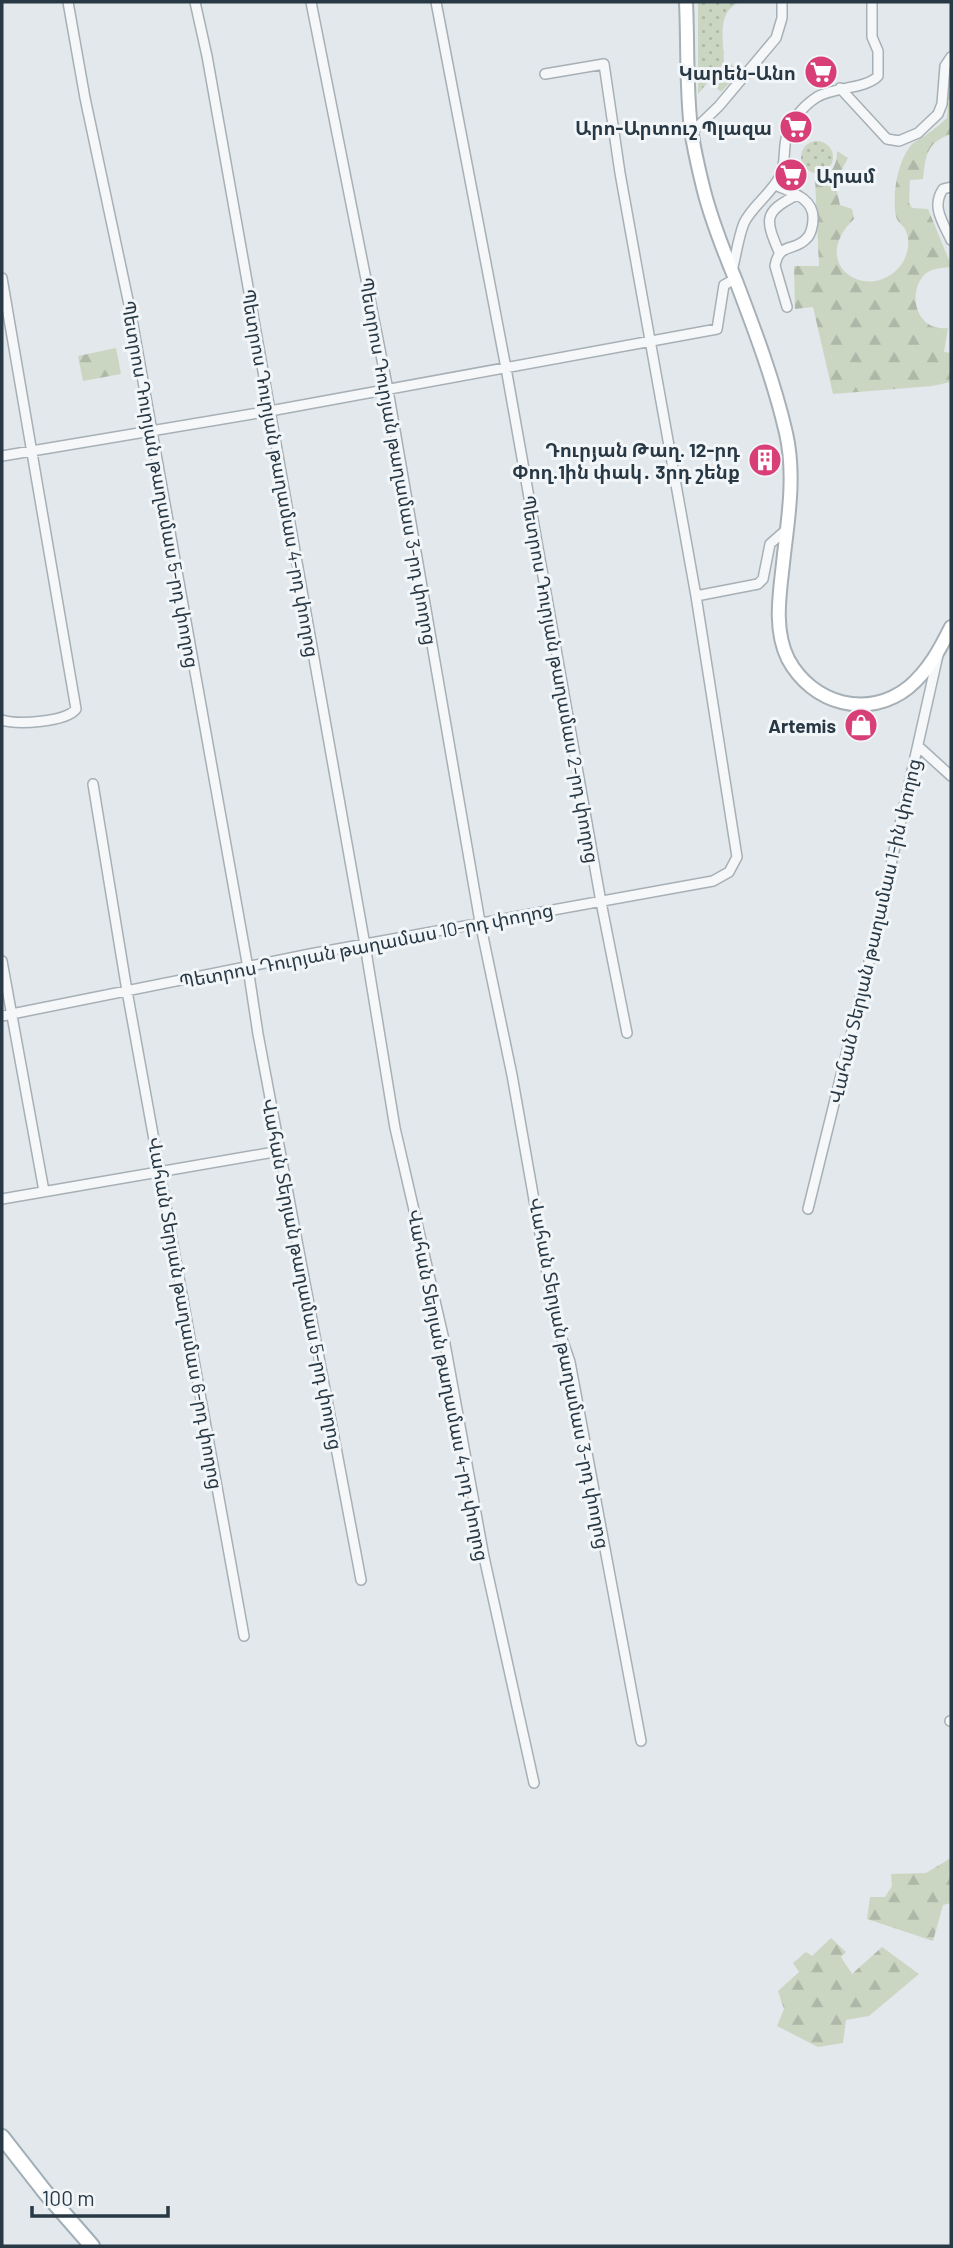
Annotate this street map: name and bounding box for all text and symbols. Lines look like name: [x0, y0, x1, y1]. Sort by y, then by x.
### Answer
supermarket icon: Կարեն-Անո: [802, 53, 840, 91]
place label: Կարեն-Անո: [679, 61, 796, 85]
supermarket icon: Արո-Արտուշ Պլազա: [777, 108, 815, 146]
place label: Արո-Արտուշ Պլազա: [575, 116, 772, 140]
supermarket icon: Արամ: [772, 156, 810, 194]
place label: Արամ: [816, 164, 876, 188]
street label: Պետրոս Դուրյան թաղամաս 3-րդ փողոց: [354, 275, 443, 647]
street label: Պետրոս Դուրյան թաղամաս 4-րդ փողոց: [236, 287, 325, 659]
street label: Պետրոս Դուրյան թաղամաս 5-րդ փողոց: [116, 298, 205, 670]
place label: Դուրյան Թաղ. 12-րդ Փող.1ին փակ․ 3րդ շենք: [512, 438, 740, 484]
building icon: Դուրյան Թաղ. 12-րդ Փող.1ին փակ․ 3րդ շենք: [746, 441, 784, 479]
street label: Պետրոս Դուրյան թաղամաս 2-րդ փողոց: [516, 493, 605, 865]
shop icon: Artemis: [842, 706, 880, 744]
place label: Artemis: [768, 714, 836, 737]
street label: Վահան Տերյան թաղամաս 1-ին փողոց: [823, 756, 926, 1106]
street label: Պետրոս Դուրյան թաղամաս 10-րդ փողոց: [177, 897, 555, 994]
street label: Վահան Տերյան թաղամաս 5-րդ փողոց: [257, 1096, 348, 1452]
street label: Վահան Տերյան թաղամաս 6-րդ փողոց: [143, 1135, 228, 1491]
street label: Վահան Տերյան թաղամաս 3-րդ փողոց: [524, 1195, 615, 1551]
street label: Վահան Տերյան թաղամաս 4-րդ փողոց: [403, 1207, 494, 1563]
scale bar: [32, 2174, 168, 2218]
text: 100 m: [42, 2185, 95, 2210]

